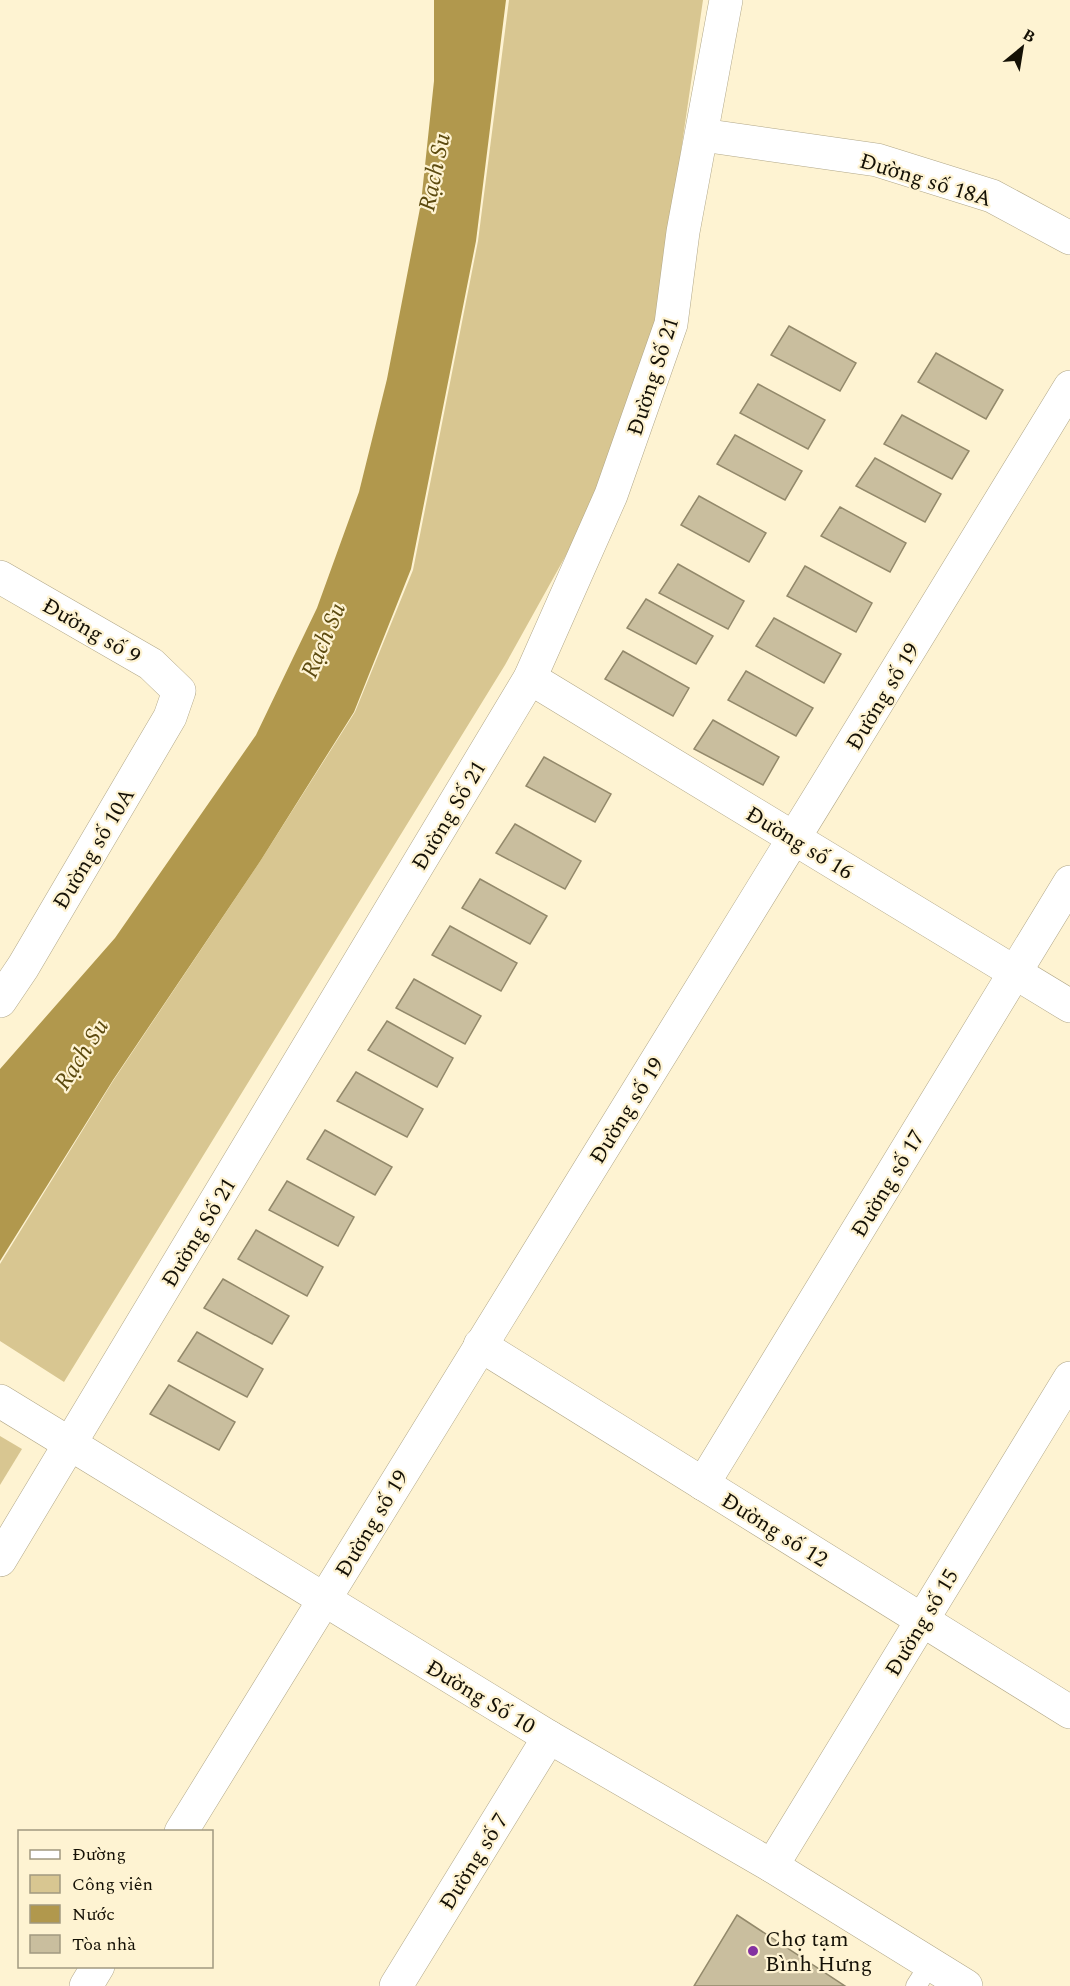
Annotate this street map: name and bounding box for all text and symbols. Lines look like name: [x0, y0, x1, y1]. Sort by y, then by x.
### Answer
north arrow: [992, 18, 1052, 78]
text: B: [1018, 23, 1040, 49]
water label: Rạch Su: [409, 129, 461, 215]
street label: Đường số 18A: [855, 145, 996, 216]
street label: Đường Số 21: [619, 313, 688, 440]
street label: Đường số 9: [36, 590, 147, 673]
water label: Rạch Su: [292, 597, 356, 684]
street label: Đường số 19: [838, 637, 928, 757]
street label: Đường Số 21: [403, 755, 495, 877]
street label: Đường số 10A: [45, 782, 144, 916]
street label: Đường số 16: [739, 798, 859, 888]
water label: Rạch Su: [45, 1011, 119, 1097]
street label: Đường số 19: [581, 1051, 673, 1171]
street label: Đường số 17: [843, 1124, 933, 1244]
street label: Đường Số 21: [153, 1172, 245, 1294]
street label: Đường số 19: [327, 1464, 417, 1584]
street label: Đường số 12: [714, 1484, 834, 1576]
street label: Đường số 15: [877, 1563, 967, 1683]
street label: Đường Số 10: [419, 1651, 541, 1743]
street label: Đường số 7: [431, 1807, 517, 1917]
legend: [18, 1830, 213, 1968]
text: Đường: [72, 1841, 126, 1868]
text: Công viên: [72, 1871, 153, 1898]
text: Nước: [72, 1901, 115, 1928]
place label: Chợ tạm Bình Hưng: [765, 1923, 872, 1981]
text: Tòa nhà: [72, 1931, 136, 1958]
marker: Chợ tạm Bình Hưng: [746, 1944, 760, 1958]

